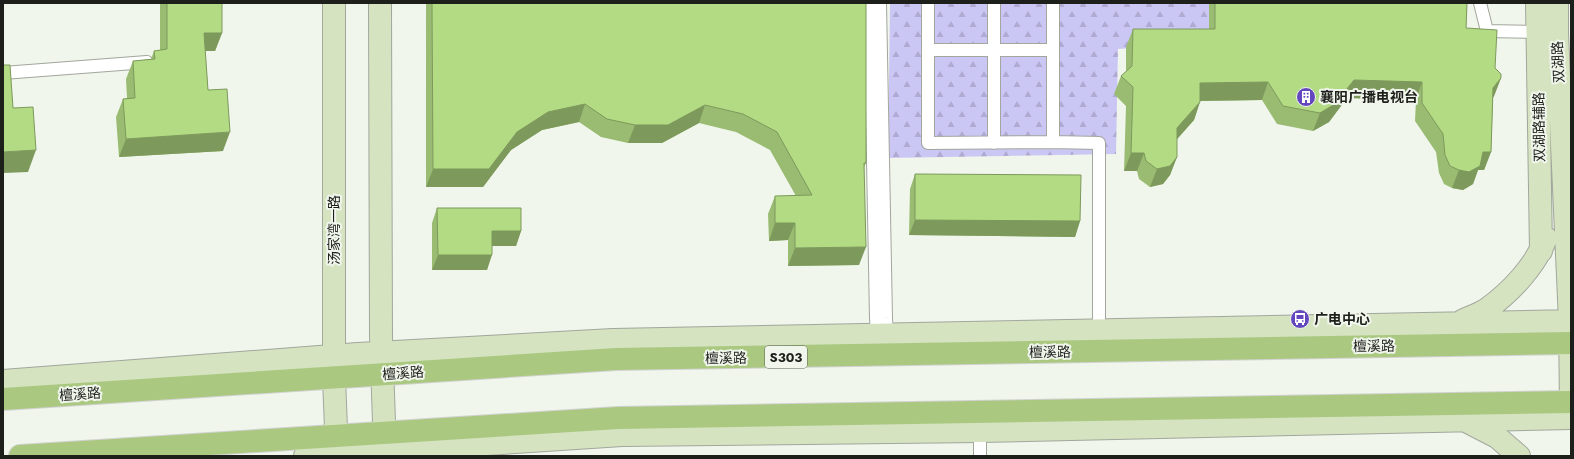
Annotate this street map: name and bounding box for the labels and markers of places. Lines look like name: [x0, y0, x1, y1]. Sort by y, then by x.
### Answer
building icon: 襄阳广播电视台: [1295, 86, 1317, 108]
place label: 襄阳广播电视台: [1320, 87, 1418, 107]
bus stop icon: 广电中心: [1289, 308, 1311, 330]
place label: 广电中心: [1314, 309, 1370, 329]

